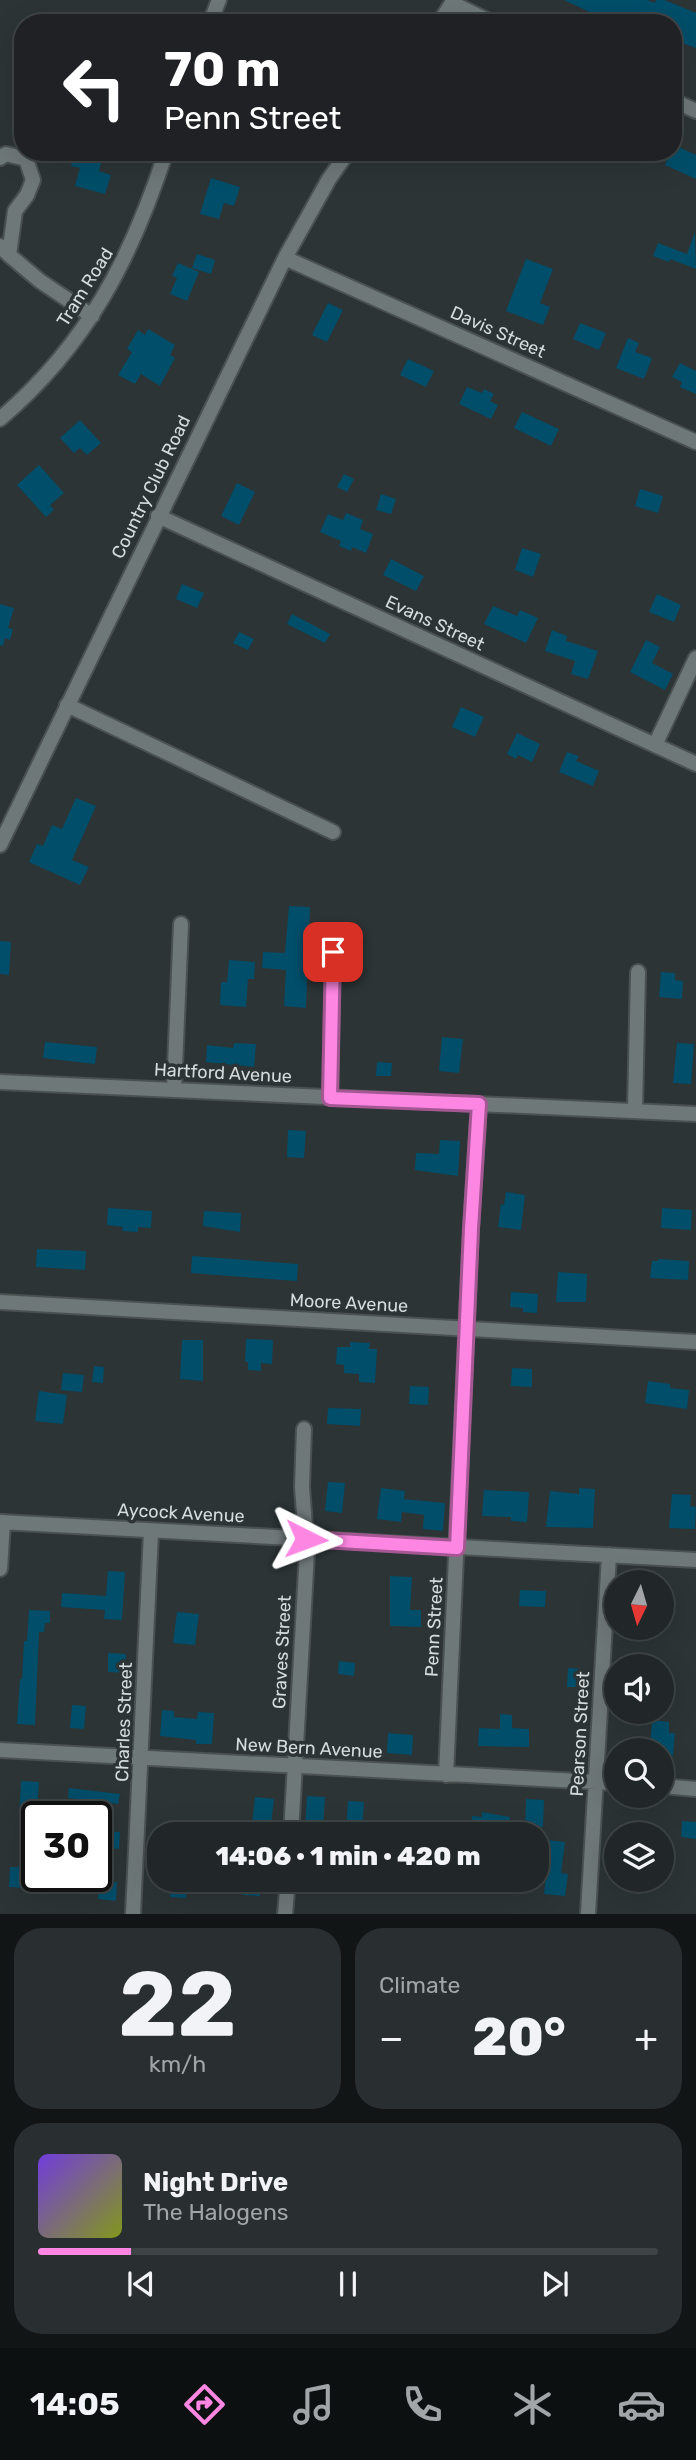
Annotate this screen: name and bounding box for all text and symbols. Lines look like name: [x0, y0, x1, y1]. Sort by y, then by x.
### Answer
text: 70 m: [164, 40, 281, 98]
icon: left: [49, 42, 140, 133]
text: Penn Street: [164, 99, 341, 137]
street label: Tram Road: [52, 244, 118, 330]
street label: Davis Street: [447, 301, 549, 363]
street label: Country Club Road: [107, 412, 195, 562]
street label: Evans Street: [382, 590, 488, 656]
pin: [303, 922, 363, 982]
icon: arrive: [314, 933, 352, 971]
street label: Hartford Avenue: [153, 1058, 293, 1088]
street label: Moore Avenue: [289, 1289, 409, 1317]
street label: Aycock Avenue: [117, 1499, 245, 1527]
position arrow: [269, 1502, 343, 1576]
north arrow: [604, 1570, 674, 1640]
map controls: [604, 1570, 674, 1892]
street label: Penn Street: [420, 1577, 448, 1677]
street label: Graves Street: [268, 1594, 296, 1710]
button: sound: [604, 1654, 674, 1724]
street label: Charles Street: [111, 1662, 137, 1782]
street label: Pearson Street: [566, 1671, 594, 1797]
street label: New Bern Avenue: [235, 1733, 383, 1763]
button: search: [604, 1738, 674, 1808]
speed limit sign: 30: [21, 1801, 112, 1892]
button: layers: [604, 1822, 674, 1892]
text: 14:06 · 1 min · 420 m: [215, 1841, 481, 1872]
text: 22: [118, 1950, 237, 2058]
text: Climate: [379, 1971, 460, 1999]
text: 20°: [472, 2006, 566, 2068]
text: −: [379, 2015, 404, 2061]
text: +: [634, 2015, 658, 2061]
text: km/h: [149, 2050, 206, 2078]
text: Night Drive: [143, 2167, 288, 2198]
text: The Halogens: [143, 2198, 289, 2226]
icon: previous: [122, 2265, 160, 2303]
icon: pause: [329, 2265, 367, 2303]
icon: next: [536, 2265, 574, 2303]
icon: directions: [180, 2380, 229, 2429]
icon: music: [289, 2380, 338, 2429]
icon: phone: [398, 2380, 447, 2429]
icon: climate: [508, 2380, 557, 2429]
icon: car: [617, 2380, 666, 2429]
text: 14:05: [30, 2385, 120, 2423]

